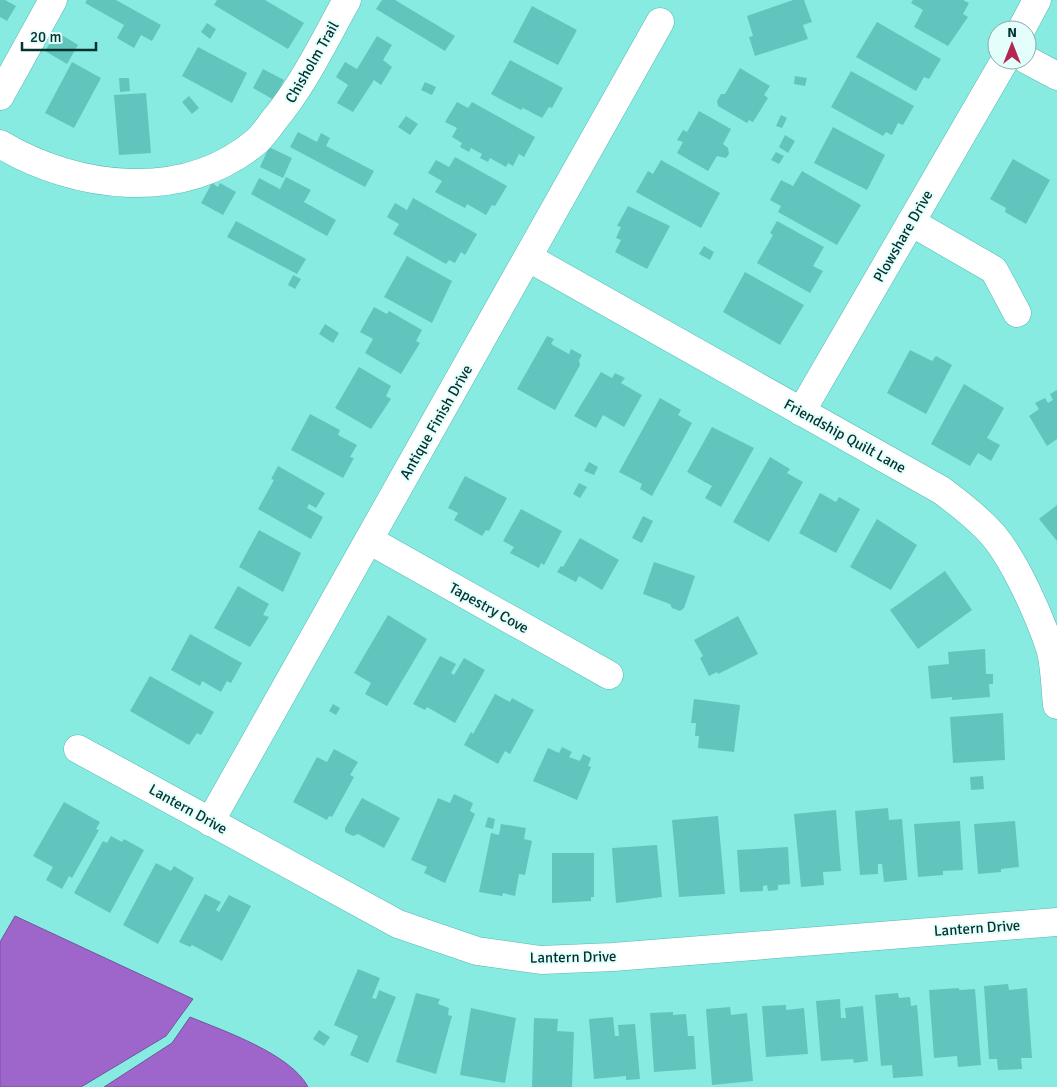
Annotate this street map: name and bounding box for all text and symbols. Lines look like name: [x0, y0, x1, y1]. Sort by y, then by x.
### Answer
street label: Chisholm Trail: [281, 18, 343, 106]
scale bar: [22, 20, 96, 52]
north arrow: [987, 20, 1037, 70]
text: N: [1007, 24, 1017, 41]
text: 20 m: [30, 28, 61, 46]
street label: Plowshare Drive: [869, 187, 937, 285]
street label: Antique Finish Drive: [396, 361, 476, 483]
street label: Friendship Quilt Lane: [781, 395, 909, 477]
street label: Tapestry Cove: [446, 579, 532, 637]
street label: Lantern Drive: [146, 780, 230, 838]
street label: Lantern Drive: [933, 916, 1021, 940]
street label: Lantern Drive: [530, 947, 616, 967]

